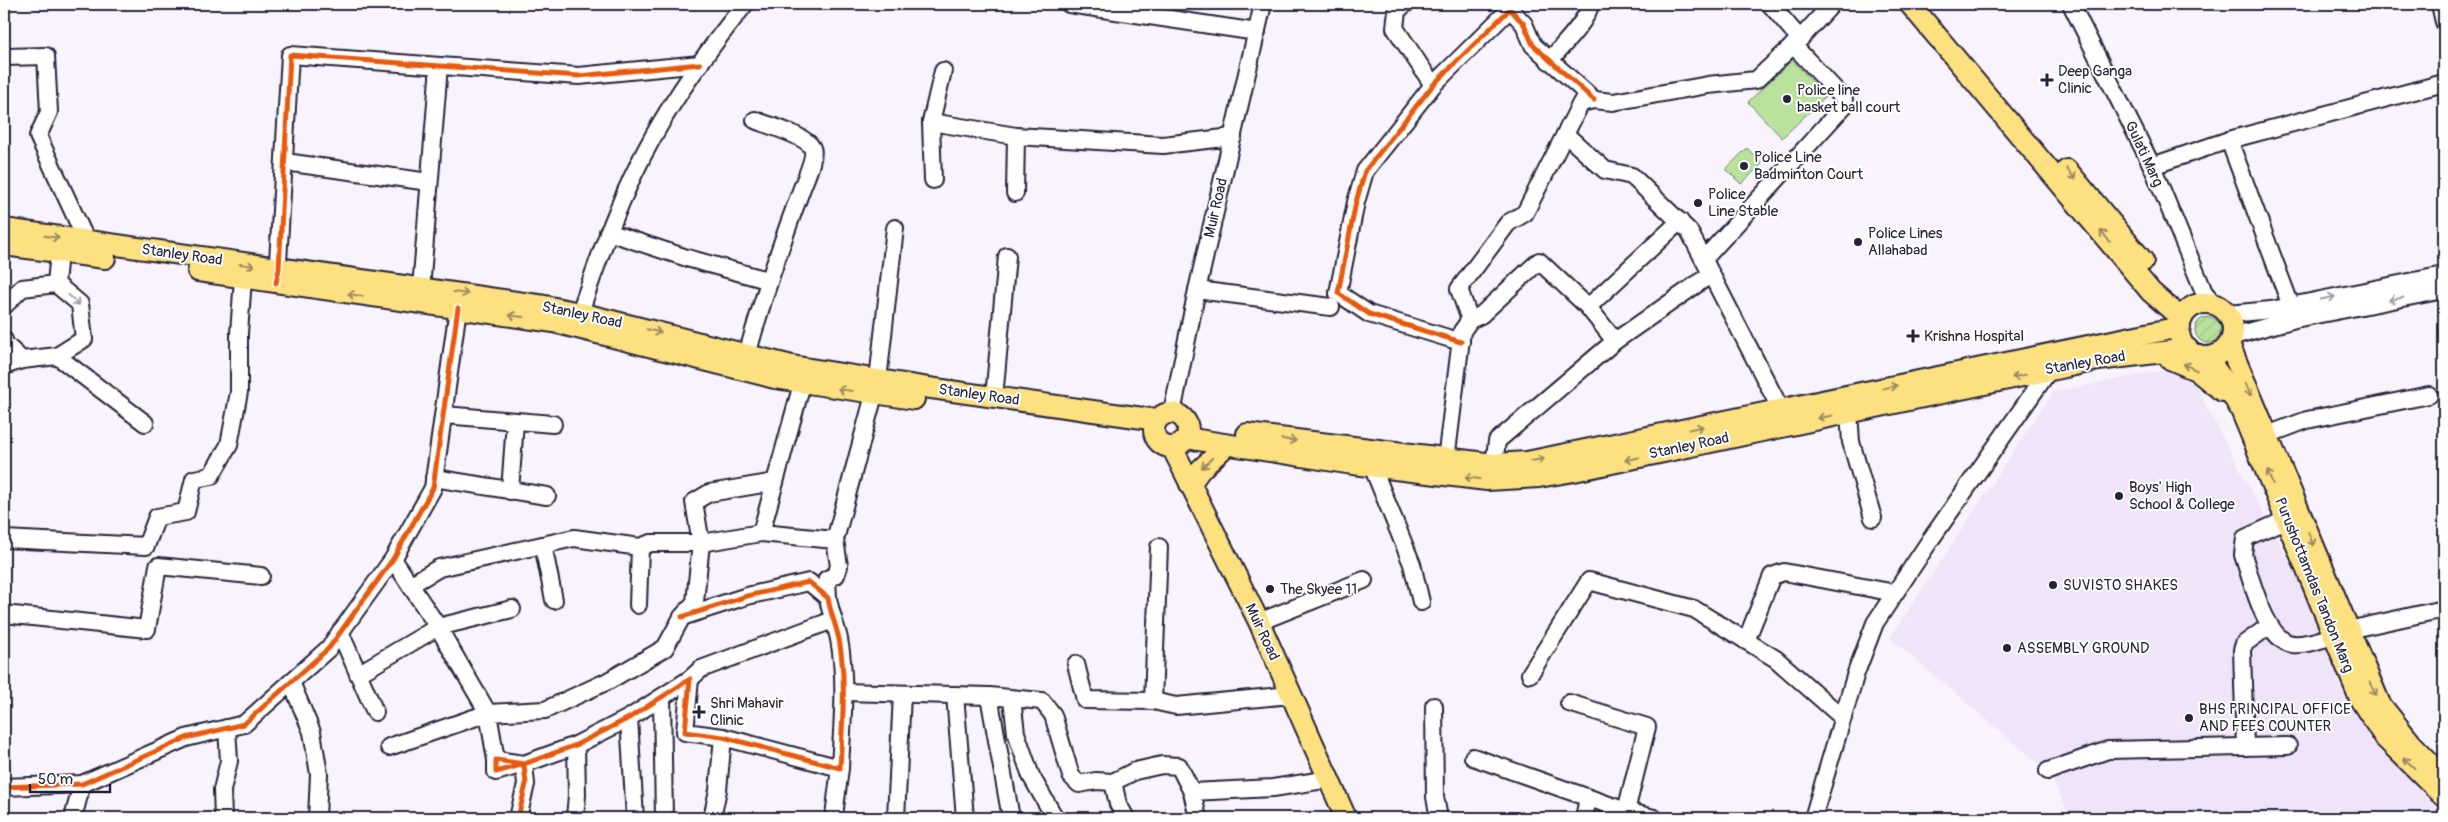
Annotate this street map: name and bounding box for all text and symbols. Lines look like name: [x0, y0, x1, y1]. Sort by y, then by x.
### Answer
place label: Deep Ganga Clinic: [2058, 62, 2132, 98]
marker: Deep Ganga Clinic: [2040, 73, 2054, 87]
place label: Police line basket ball court: [1797, 81, 1901, 117]
marker: Police line basket ball court: [1781, 93, 1793, 105]
street label: Gulati Marg: [2121, 118, 2167, 190]
place label: Police Line Badminton Court: [1754, 148, 1864, 184]
marker: Police Line Badminton Court: [1738, 160, 1750, 172]
one-way arrow: [2065, 168, 2076, 181]
street label: Muir Road: [1200, 176, 1232, 240]
place label: Police Line Stable: [1708, 185, 1779, 221]
marker: Police Line Stable: [1692, 197, 1704, 209]
place label: Police Lines Allahabad: [1868, 224, 1943, 260]
one-way arrow: [2099, 230, 2110, 243]
one-way arrow: [44, 232, 60, 242]
marker: Police Lines Allahabad: [1852, 236, 1864, 248]
street label: Stanley Road: [140, 240, 224, 270]
one-way arrow: [239, 260, 255, 270]
one-way arrow: [452, 288, 468, 298]
one-way arrow: [348, 289, 364, 299]
one-way arrow: [2320, 293, 2336, 303]
one-way arrow: [68, 294, 80, 306]
one-way arrow: [2389, 295, 2405, 304]
street label: Stanley Road: [540, 297, 624, 333]
one-way arrow: [509, 311, 525, 321]
one-way arrow: [646, 327, 662, 337]
place label: Krishna Hospital: [1924, 327, 2024, 346]
marker: Krishna Hospital: [1906, 329, 1920, 343]
street label: Stanley Road: [2043, 347, 2127, 379]
one-way arrow: [2183, 362, 2198, 372]
one-way arrow: [2011, 372, 2027, 381]
street label: Stanley Road: [937, 380, 1021, 410]
one-way arrow: [1881, 382, 1897, 392]
one-way arrow: [2244, 382, 2253, 397]
one-way arrow: [838, 385, 854, 395]
one-way arrow: [1818, 413, 1834, 422]
one-way arrow: [1688, 423, 1704, 432]
street label: Stanley Road: [1647, 428, 1731, 464]
one-way arrow: [1280, 435, 1296, 445]
one-way arrow: [1625, 454, 1641, 464]
one-way arrow: [1529, 455, 1545, 465]
one-way arrow: [1201, 457, 1213, 469]
one-way arrow: [2265, 470, 2274, 485]
one-way arrow: [1464, 473, 1480, 483]
place label: Boys' High School & College: [2129, 478, 2235, 514]
marker: Boys' High School & College: [2113, 490, 2125, 502]
street label: Purushottamdas Tandon Marg: [2270, 495, 2358, 675]
one-way arrow: [2307, 531, 2317, 546]
place label: SUVISTO SHAKES: [2063, 576, 2178, 595]
marker: SUVISTO SHAKES: [2047, 579, 2059, 591]
place label: The Skyee 11: [1280, 580, 1357, 599]
marker: The Skyee 11: [1264, 583, 1276, 595]
street label: Muir Road: [1241, 600, 1283, 664]
place label: ASSEMBLY GROUND: [2017, 639, 2149, 658]
marker: ASSEMBLY GROUND: [2001, 642, 2013, 654]
one-way arrow: [2369, 681, 2379, 696]
place label: Shri Mahavir Clinic: [710, 694, 784, 730]
place label: BHS PRINCIPAL OFFICE AND FEES COUNTER: [2199, 700, 2351, 736]
marker: Shri Mahavir Clinic: [692, 705, 706, 719]
marker: BHS PRINCIPAL OFFICE AND FEES COUNTER: [2183, 712, 2195, 724]
one-way arrow: [2402, 757, 2415, 769]
scale bar: [30, 762, 110, 794]
text: 50 m: [38, 770, 73, 789]

